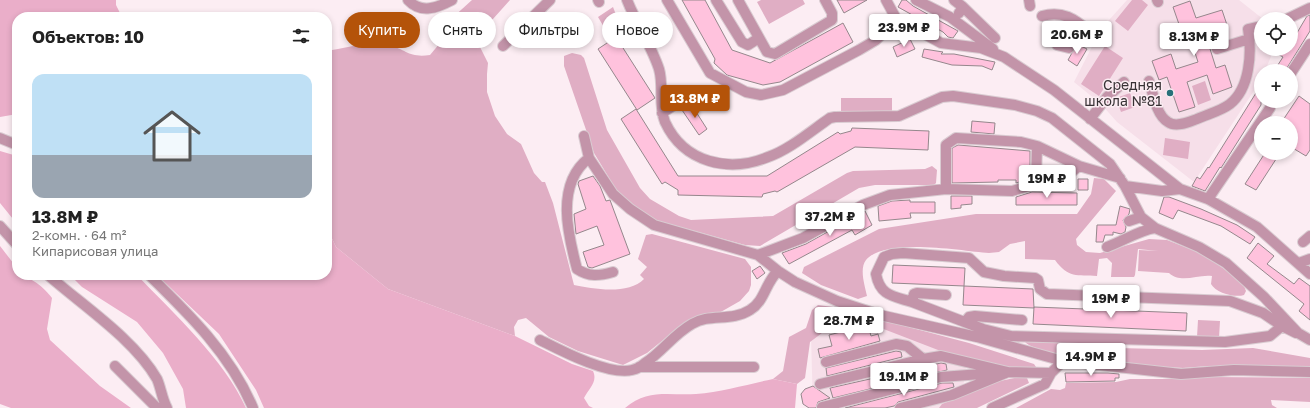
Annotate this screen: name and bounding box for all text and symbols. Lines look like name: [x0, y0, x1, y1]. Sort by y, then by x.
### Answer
chip: Купить: [344, 12, 420, 48]
chip: Снять: [428, 12, 496, 48]
chip: Фильтры: [504, 12, 594, 48]
chip: Новое: [602, 12, 673, 48]
map controls: [1254, 12, 1298, 160]
button: locate: [1254, 12, 1298, 56]
pin: 23.9M ₽: [867, 14, 941, 48]
text: 23.9M ₽: [878, 19, 930, 35]
pin: 20.6M ₽: [1040, 21, 1114, 55]
pin: 8.13M ₽: [1157, 23, 1231, 57]
icon: filters: [290, 25, 312, 47]
text: Объектов: 10: [32, 26, 144, 47]
text: 20.6M ₽: [1051, 26, 1103, 42]
text: 8.13M ₽: [1169, 28, 1219, 44]
button: +: [1254, 64, 1298, 108]
place label: Средняя школа №81: [1084, 76, 1162, 109]
pin: 13.8M ₽: [658, 85, 732, 119]
marker: Средняя школа №81: [1165, 88, 1175, 98]
text: 13.8M ₽: [670, 90, 720, 106]
icon: home: [136, 100, 208, 172]
button: −: [1254, 116, 1298, 160]
pin: 19M ₽: [1019, 165, 1075, 199]
text: 19M ₽: [1028, 170, 1066, 186]
pin: 37.2M ₽: [793, 203, 867, 237]
text: 13.8M ₽: [32, 206, 98, 227]
text: 37.2M ₽: [805, 208, 855, 224]
text: 2-комн. · 64 m²: [32, 227, 126, 243]
text: Кипарисовая улица: [32, 243, 158, 259]
pin: 19M ₽: [1083, 285, 1139, 319]
text: 19M ₽: [1092, 290, 1130, 306]
pin: 28.7M ₽: [812, 307, 886, 341]
text: 28.7M ₽: [823, 312, 875, 328]
pin: 14.9M ₽: [1054, 343, 1128, 377]
text: 14.9M ₽: [1066, 348, 1116, 364]
pin: 19.1M ₽: [867, 363, 941, 397]
text: 19.1M ₽: [879, 368, 929, 384]

